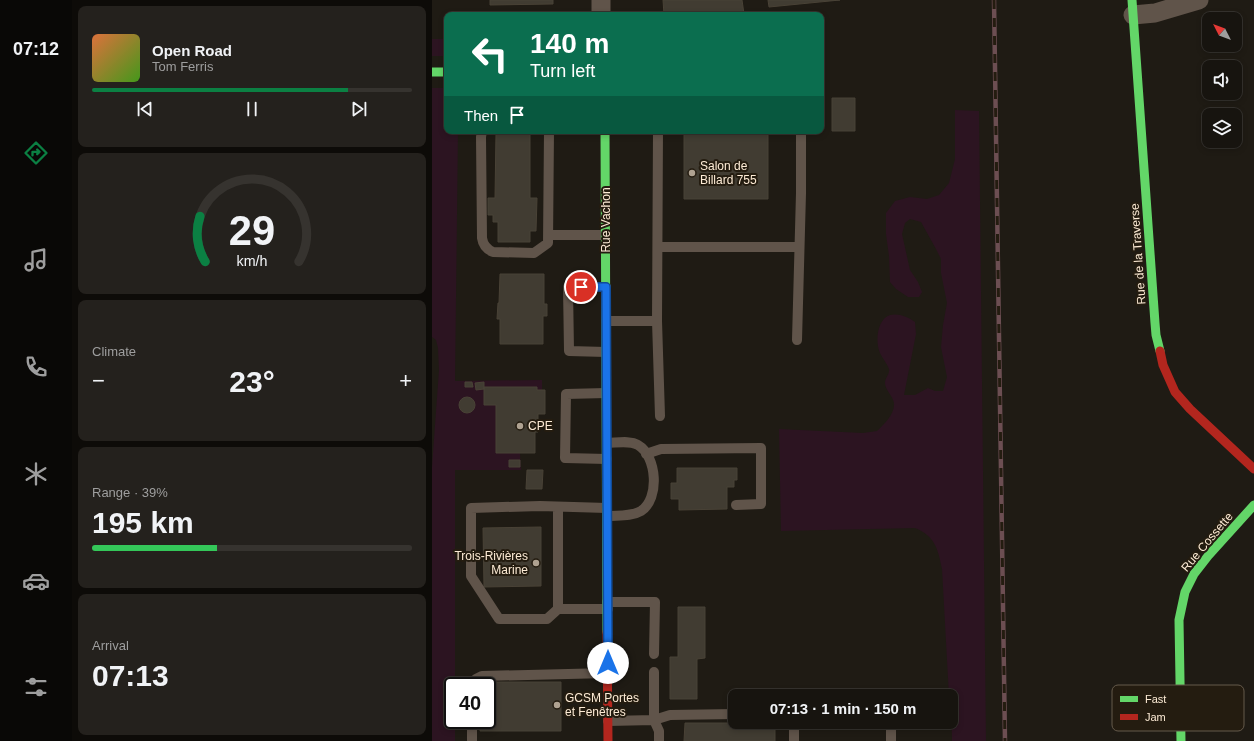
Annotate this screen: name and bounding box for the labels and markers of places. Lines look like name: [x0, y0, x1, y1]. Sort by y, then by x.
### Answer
place label: Salon de Billard 755: [700, 159, 757, 187]
marker: Salon de Billard 755: [687, 168, 697, 178]
pin: [564, 270, 598, 304]
place label: CPE: [528, 419, 553, 433]
marker: CPE: [515, 421, 525, 431]
place label: Trois-Rivières Marine: [454, 549, 528, 577]
marker: Trois-Rivières Marine: [531, 558, 541, 568]
place label: GCSM Portes et Fenêtres: [565, 691, 639, 719]
marker: GCSM Portes et Fenêtres: [552, 700, 562, 710]

